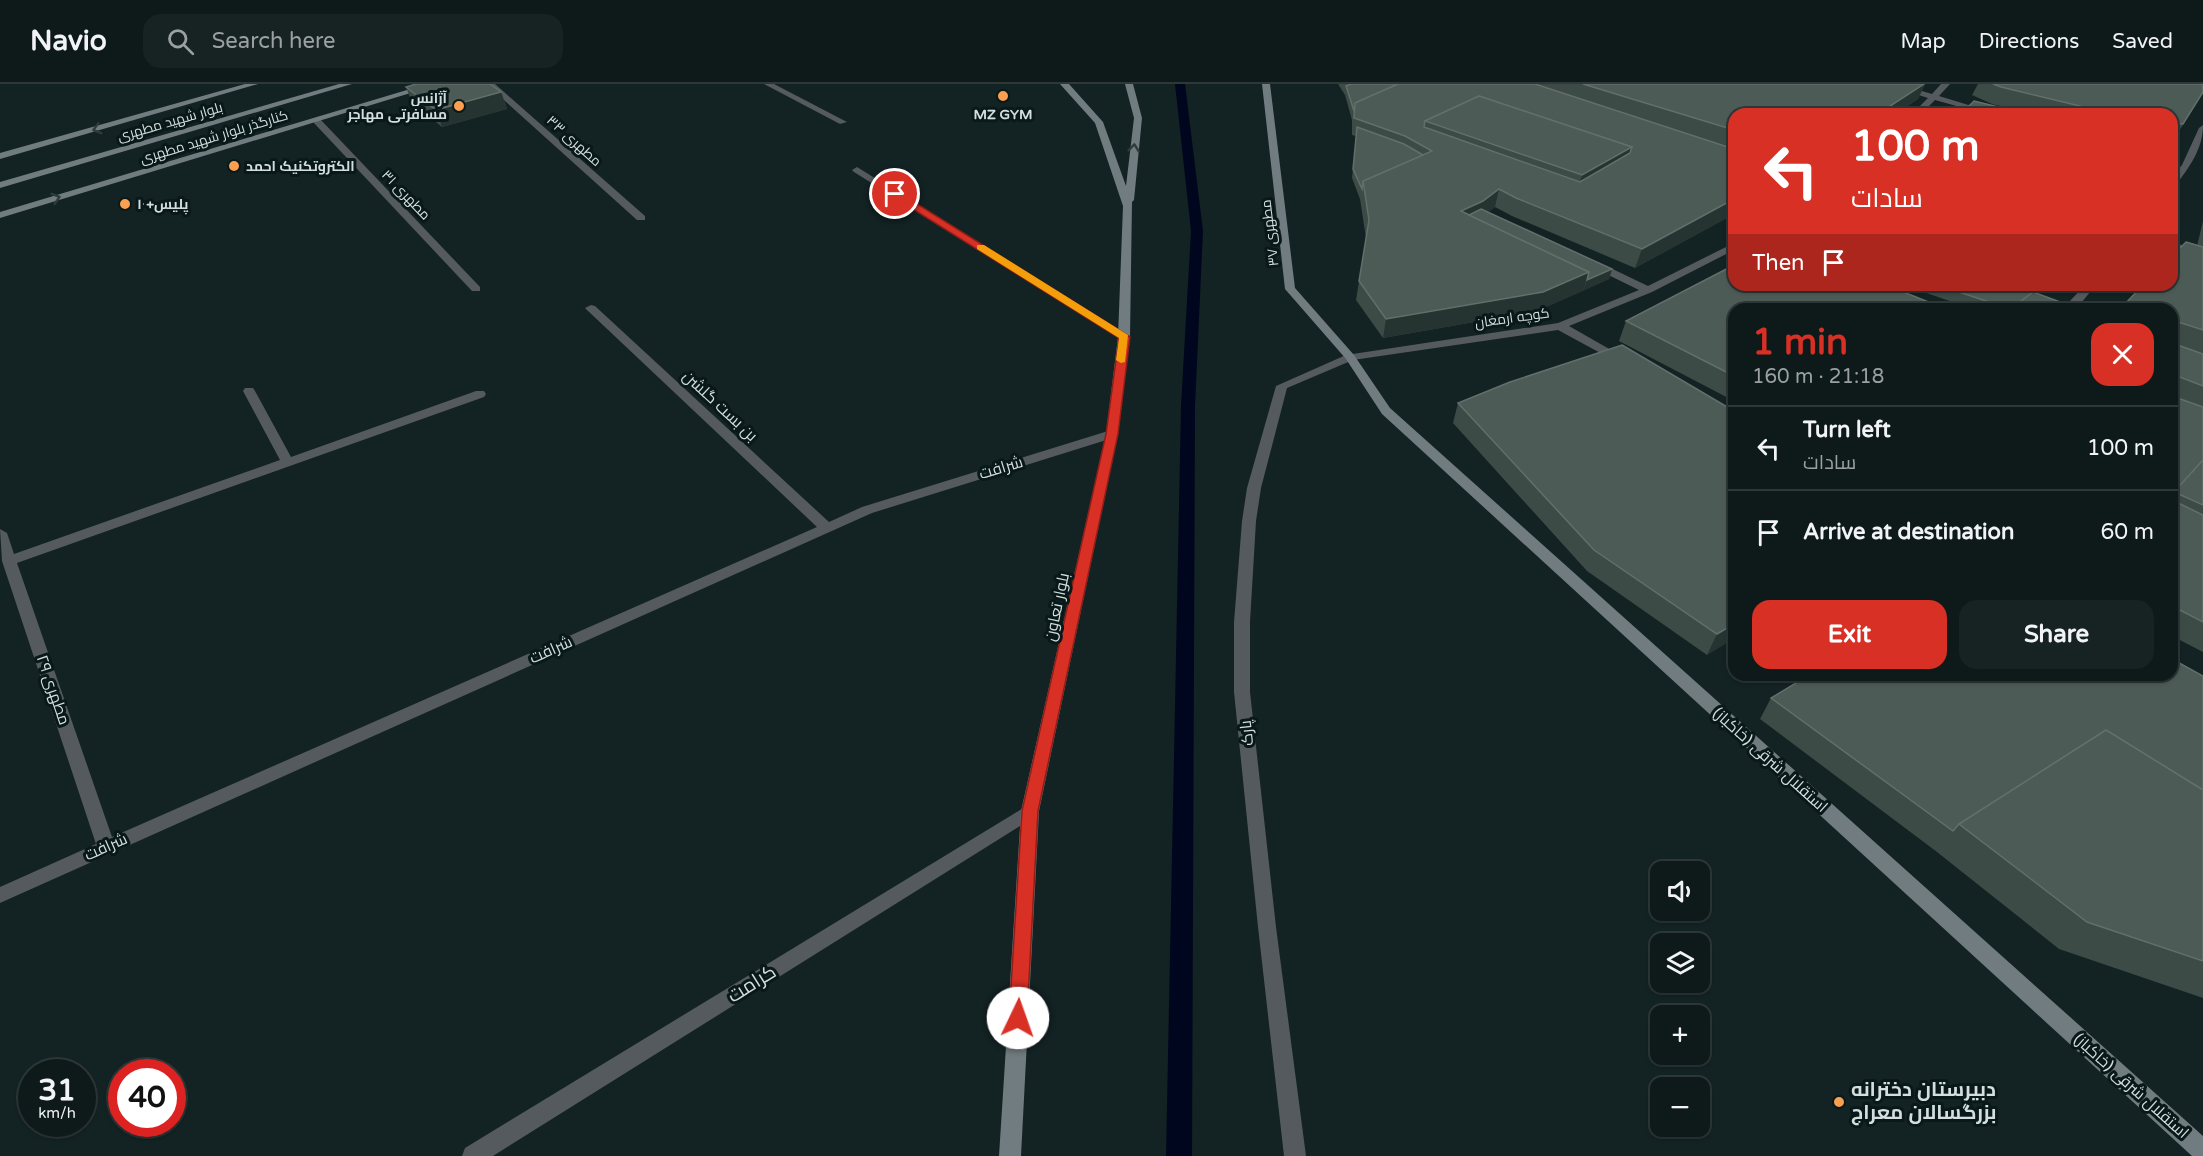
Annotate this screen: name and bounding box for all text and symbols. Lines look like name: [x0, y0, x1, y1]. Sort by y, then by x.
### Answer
search box: [143, 14, 563, 68]
text: Navio: [30, 24, 107, 58]
icon: search: [164, 25, 197, 58]
text: Search here: [212, 28, 336, 54]
text: Map: [1900, 29, 1946, 54]
text: Directions: [1979, 29, 2079, 54]
text: Saved: [2112, 29, 2173, 54]
marker: MZ GYM: [996, 89, 1010, 103]
place label: آژانس مسافرتی مهاجر: [346, 90, 448, 123]
street label: بلوار شهید مطهری: [115, 99, 225, 145]
marker: آژانس مسافرتی مهاجر: [452, 99, 466, 113]
street label: کنارگذر بلوار شهید مطهری: [138, 106, 290, 168]
place label: MZ GYM: [973, 106, 1033, 123]
street label: مطهری ۳۳: [543, 112, 605, 170]
text: 100 m: [1851, 121, 1980, 172]
one-way arrow: [92, 122, 103, 134]
icon: left: [1752, 132, 1830, 210]
one-way arrow: [1127, 144, 1140, 153]
place label: الکتروتکنیک احمد: [246, 158, 355, 175]
marker: الکتروتکنیک احمد: [227, 159, 241, 173]
street label: مطهری ۳۱: [378, 166, 434, 224]
pin: [869, 168, 920, 219]
icon: arrive: [878, 177, 911, 210]
text: سادات: [1851, 182, 1923, 215]
one-way arrow: [50, 193, 61, 205]
place label: پلیس+۱۰: [137, 196, 188, 215]
marker: پلیس+۱۰: [118, 197, 132, 211]
street label: مطهری ۳۷: [1257, 199, 1283, 267]
icon: arrive: [1817, 246, 1850, 279]
text: Then: [1752, 250, 1805, 276]
street label: کوچه ارمغان: [1474, 304, 1551, 333]
text: 1 min: [1752, 321, 1848, 364]
button: close: [2091, 323, 2154, 386]
text: 160 m · 21:18: [1752, 365, 1884, 389]
street label: بن بست گلشن: [678, 366, 762, 446]
text: Turn left: [1803, 417, 1891, 443]
icon: left: [1752, 432, 1785, 465]
text: 100 m: [2087, 435, 2154, 461]
text: سادات: [1803, 451, 1856, 475]
street label: شرافت: [977, 452, 1025, 484]
icon: arrive: [1752, 516, 1785, 549]
text: Arrive at destination: [1803, 519, 2014, 545]
text: 60 m: [2100, 519, 2154, 545]
street label: بلوار تعاون: [1040, 571, 1074, 643]
button: Exit: [1752, 600, 1947, 669]
button: Share: [1959, 600, 2154, 669]
street label: شرافت: [526, 632, 576, 668]
street label: مطهری ۲۹: [32, 652, 74, 728]
street label: استقلال شرقی (خاکباز): [1708, 703, 1832, 817]
street label: پارک: [1236, 718, 1259, 747]
street label: شرافت: [81, 829, 131, 865]
map controls: [1650, 861, 1710, 1137]
button: sound: [1650, 861, 1710, 921]
button: layers: [1650, 933, 1710, 993]
street label: کرامت: [723, 960, 781, 1008]
position arrow: [986, 986, 1050, 1050]
button: +: [1650, 1005, 1710, 1065]
street label: استقلال شرقی (خاکباز): [2069, 1029, 2193, 1143]
speed limit sign: 40: [108, 1059, 186, 1137]
text: 31: [38, 1072, 76, 1109]
button: −: [1650, 1077, 1710, 1137]
place label: دبیرستان دخترانه بزرگسالان معراج: [1851, 1078, 1996, 1126]
marker: دبیرستان دخترانه بزرگسالان معراج: [1832, 1095, 1846, 1109]
text: km/h: [38, 1104, 76, 1122]

